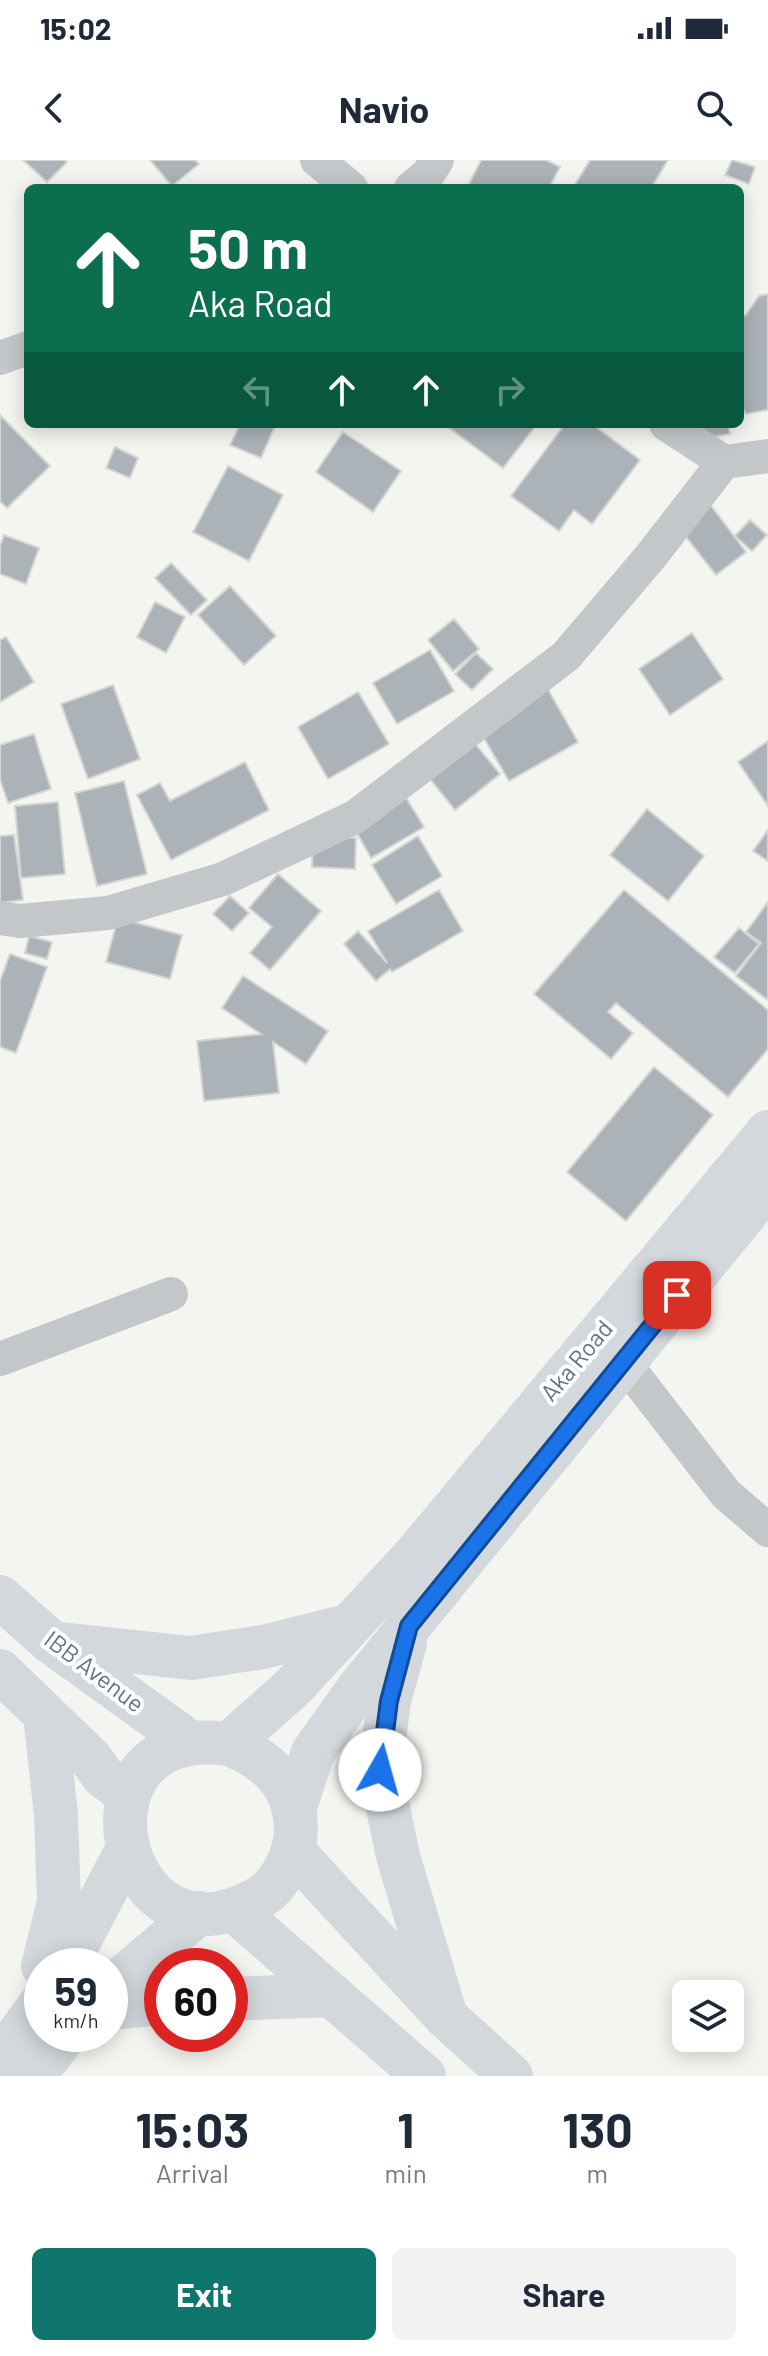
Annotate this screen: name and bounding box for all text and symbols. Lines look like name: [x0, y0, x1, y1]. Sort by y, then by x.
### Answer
text: 15:02: [40, 10, 112, 46]
icon: back: [32, 86, 76, 130]
icon: search: [692, 86, 736, 130]
text: Navio: [339, 87, 429, 130]
text: 50 m: [188, 213, 308, 280]
icon: ahead: [56, 216, 160, 320]
text: Aka Road: [188, 281, 333, 324]
icon: left: [236, 368, 280, 412]
icon: ahead: [320, 368, 364, 412]
icon: ahead: [404, 368, 448, 412]
icon: right: [488, 368, 532, 412]
pin: [643, 1261, 711, 1329]
icon: arrive: [655, 1273, 699, 1317]
street label: Aka Road: [534, 1314, 618, 1406]
street label: IBB Avenue: [39, 1624, 151, 1718]
position arrow: [338, 1728, 422, 1812]
speed limit sign: 60: [144, 1948, 248, 2052]
text: 59: [55, 1966, 97, 2014]
map controls: [672, 1980, 744, 2052]
button: layers: [672, 1980, 744, 2052]
text: km/h: [53, 2008, 99, 2032]
text: 15:03: [135, 2100, 249, 2158]
text: 1: [397, 2100, 414, 2158]
text: 130: [562, 2100, 633, 2158]
text: Arrival: [156, 2157, 229, 2188]
text: min: [385, 2157, 427, 2188]
text: m: [587, 2157, 608, 2188]
button: Exit: [32, 2248, 376, 2340]
button: Share: [392, 2248, 736, 2340]

